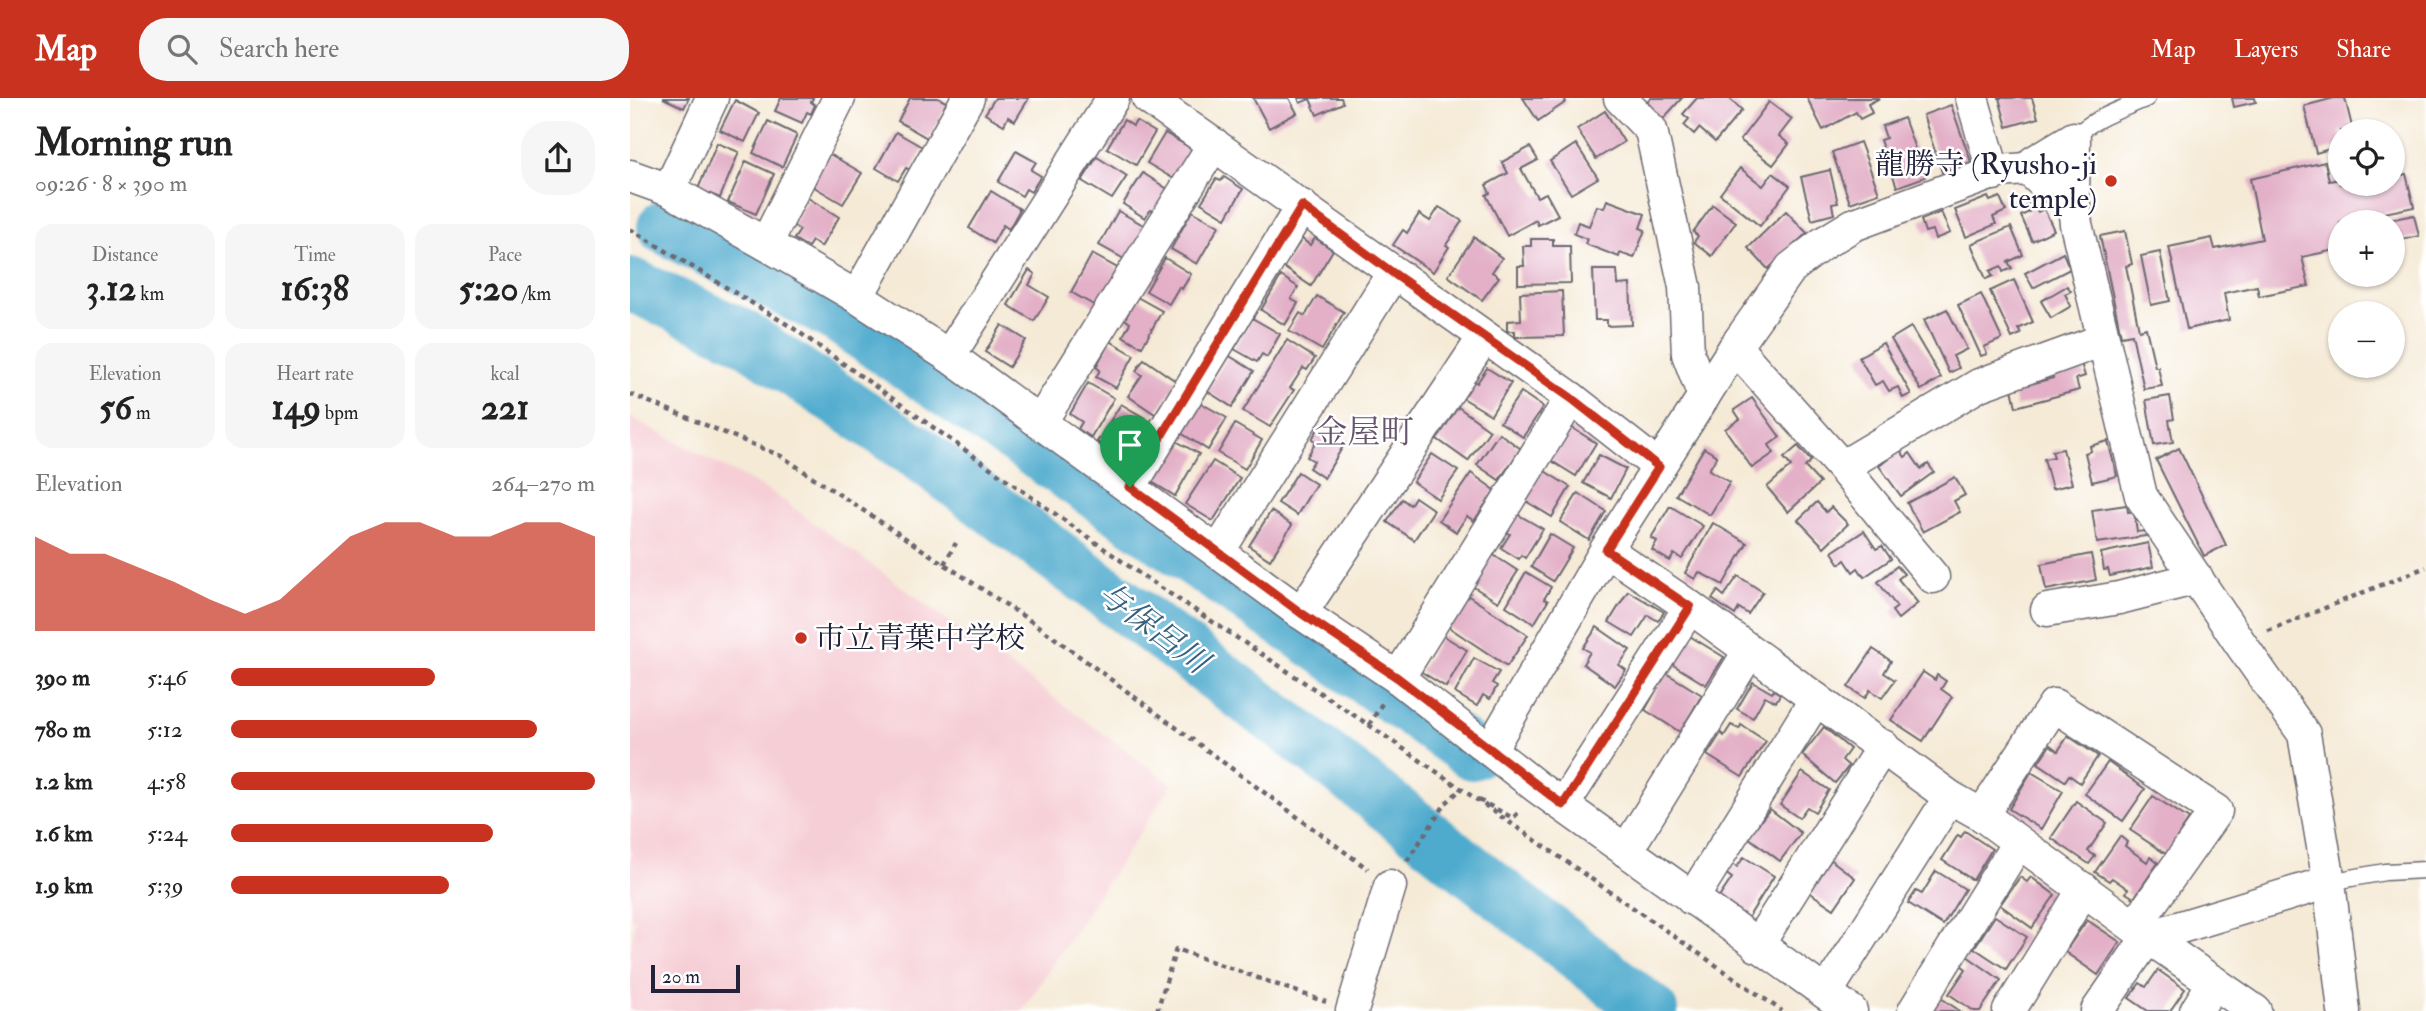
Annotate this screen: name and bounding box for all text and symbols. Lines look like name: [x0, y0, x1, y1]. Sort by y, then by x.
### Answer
search box: [139, 18, 629, 81]
text: Map: [35, 29, 97, 70]
icon: search: [163, 30, 201, 68]
text: Search here: [219, 33, 339, 65]
text: Map: [2151, 34, 2196, 65]
text: Layers: [2234, 34, 2298, 65]
text: Share: [2336, 34, 2391, 65]
text: Morning run: [35, 119, 233, 167]
map controls: [2328, 119, 2405, 378]
button: locate: [2328, 119, 2405, 196]
button: share: [521, 121, 595, 195]
place label: 龍勝寺 (Ryusho-ji temple): [1875, 146, 2097, 217]
text: 09:26 · 8 × 390 m: [35, 169, 187, 198]
marker: 龍勝寺 (Ryusho-ji temple): [2103, 173, 2119, 189]
button: +: [2328, 210, 2405, 287]
text: Distance: [92, 243, 158, 267]
text: Time: [294, 243, 336, 267]
text: Pace: [488, 243, 522, 267]
text: 3.12: [86, 267, 136, 311]
text: 16:38: [281, 267, 349, 311]
text: 5:20: [459, 267, 519, 311]
text: km: [136, 282, 164, 306]
text: /km: [519, 282, 551, 306]
button: −: [2328, 301, 2405, 378]
text: Elevation: [89, 362, 161, 386]
text: Heart rate: [276, 362, 354, 386]
text: kcal: [490, 362, 520, 386]
text: 56: [99, 386, 132, 430]
text: 149: [272, 386, 321, 430]
text: 221: [481, 386, 529, 430]
text: m: [132, 401, 151, 425]
text: bpm: [321, 401, 358, 425]
district label: 金屋町: [1315, 412, 1414, 453]
pin: [1100, 415, 1160, 487]
icon: arrive: [1111, 426, 1149, 464]
text: Elevation: [35, 469, 123, 498]
text: 264–270 m: [491, 469, 595, 498]
water label: 与保呂川: [1090, 574, 1219, 684]
place label: 市立青葉中学校: [815, 620, 1025, 657]
marker: 市立青葉中学校: [793, 630, 809, 646]
text: 390 m: [35, 663, 90, 692]
text: 5:46: [147, 663, 187, 692]
text: 780 m: [35, 715, 91, 744]
text: 5:12: [147, 715, 183, 744]
text: 1.2 km: [35, 767, 93, 796]
text: 4:58: [147, 767, 186, 796]
text: 1.6 km: [35, 819, 93, 848]
text: 5:24: [147, 819, 187, 848]
text: 1.9 km: [35, 871, 93, 900]
text: 5:39: [147, 871, 183, 900]
scale bar: [651, 962, 740, 994]
text: 20 m: [662, 965, 700, 989]

